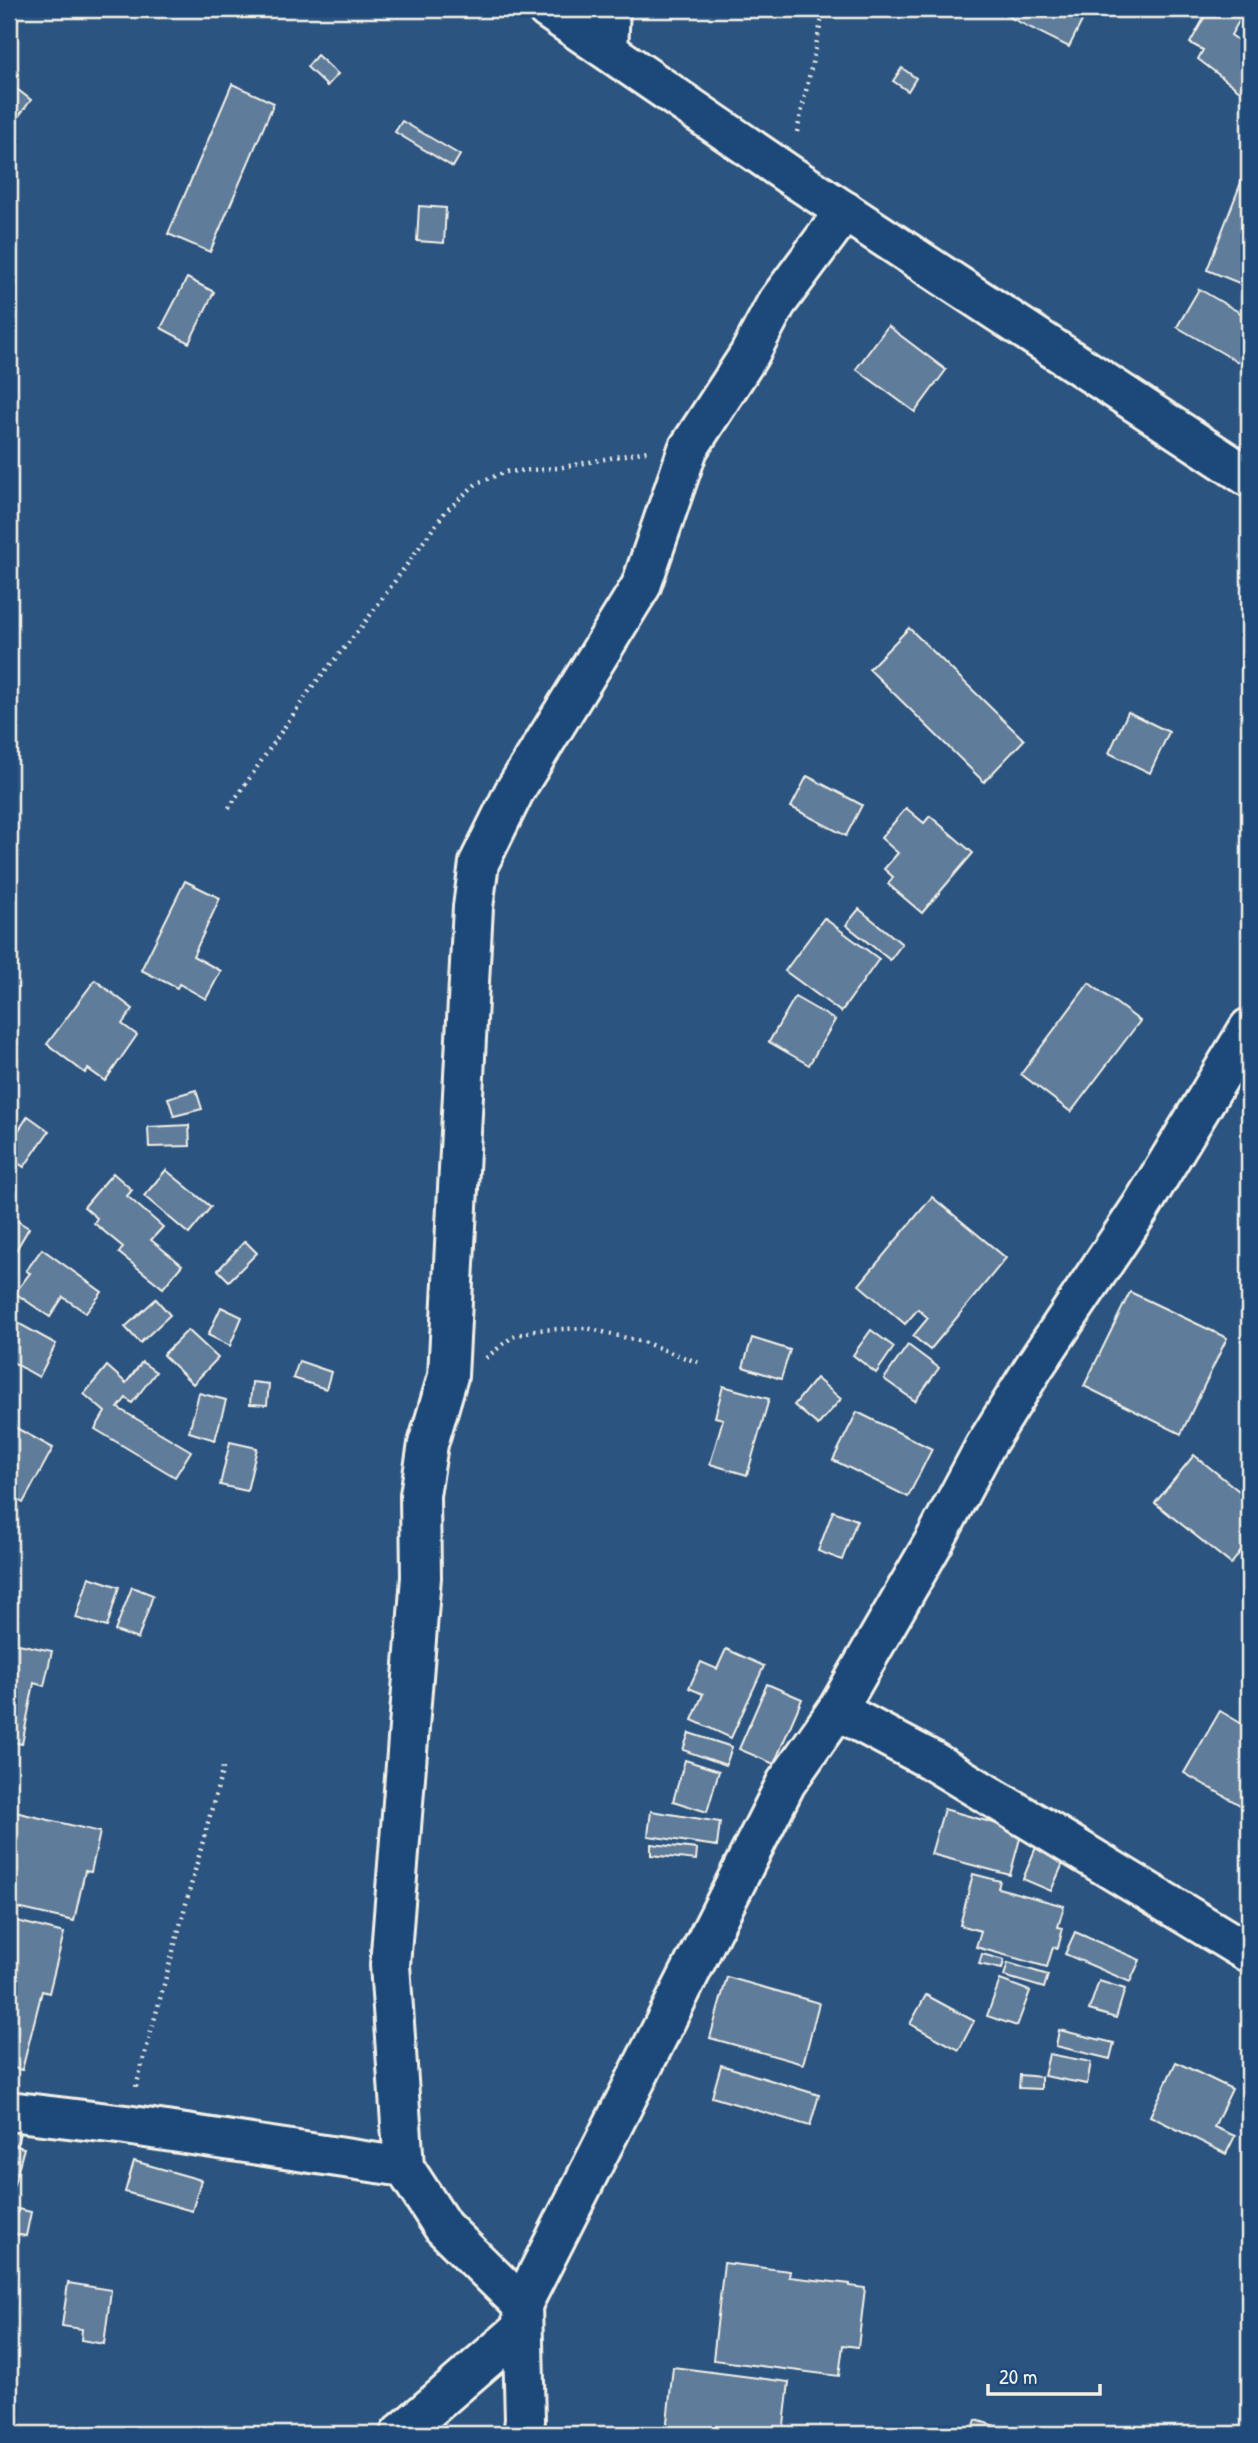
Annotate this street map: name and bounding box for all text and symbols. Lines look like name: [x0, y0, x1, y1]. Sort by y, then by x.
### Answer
scale bar: [988, 2352, 1100, 2396]
text: 20 m: [999, 2362, 1037, 2391]

